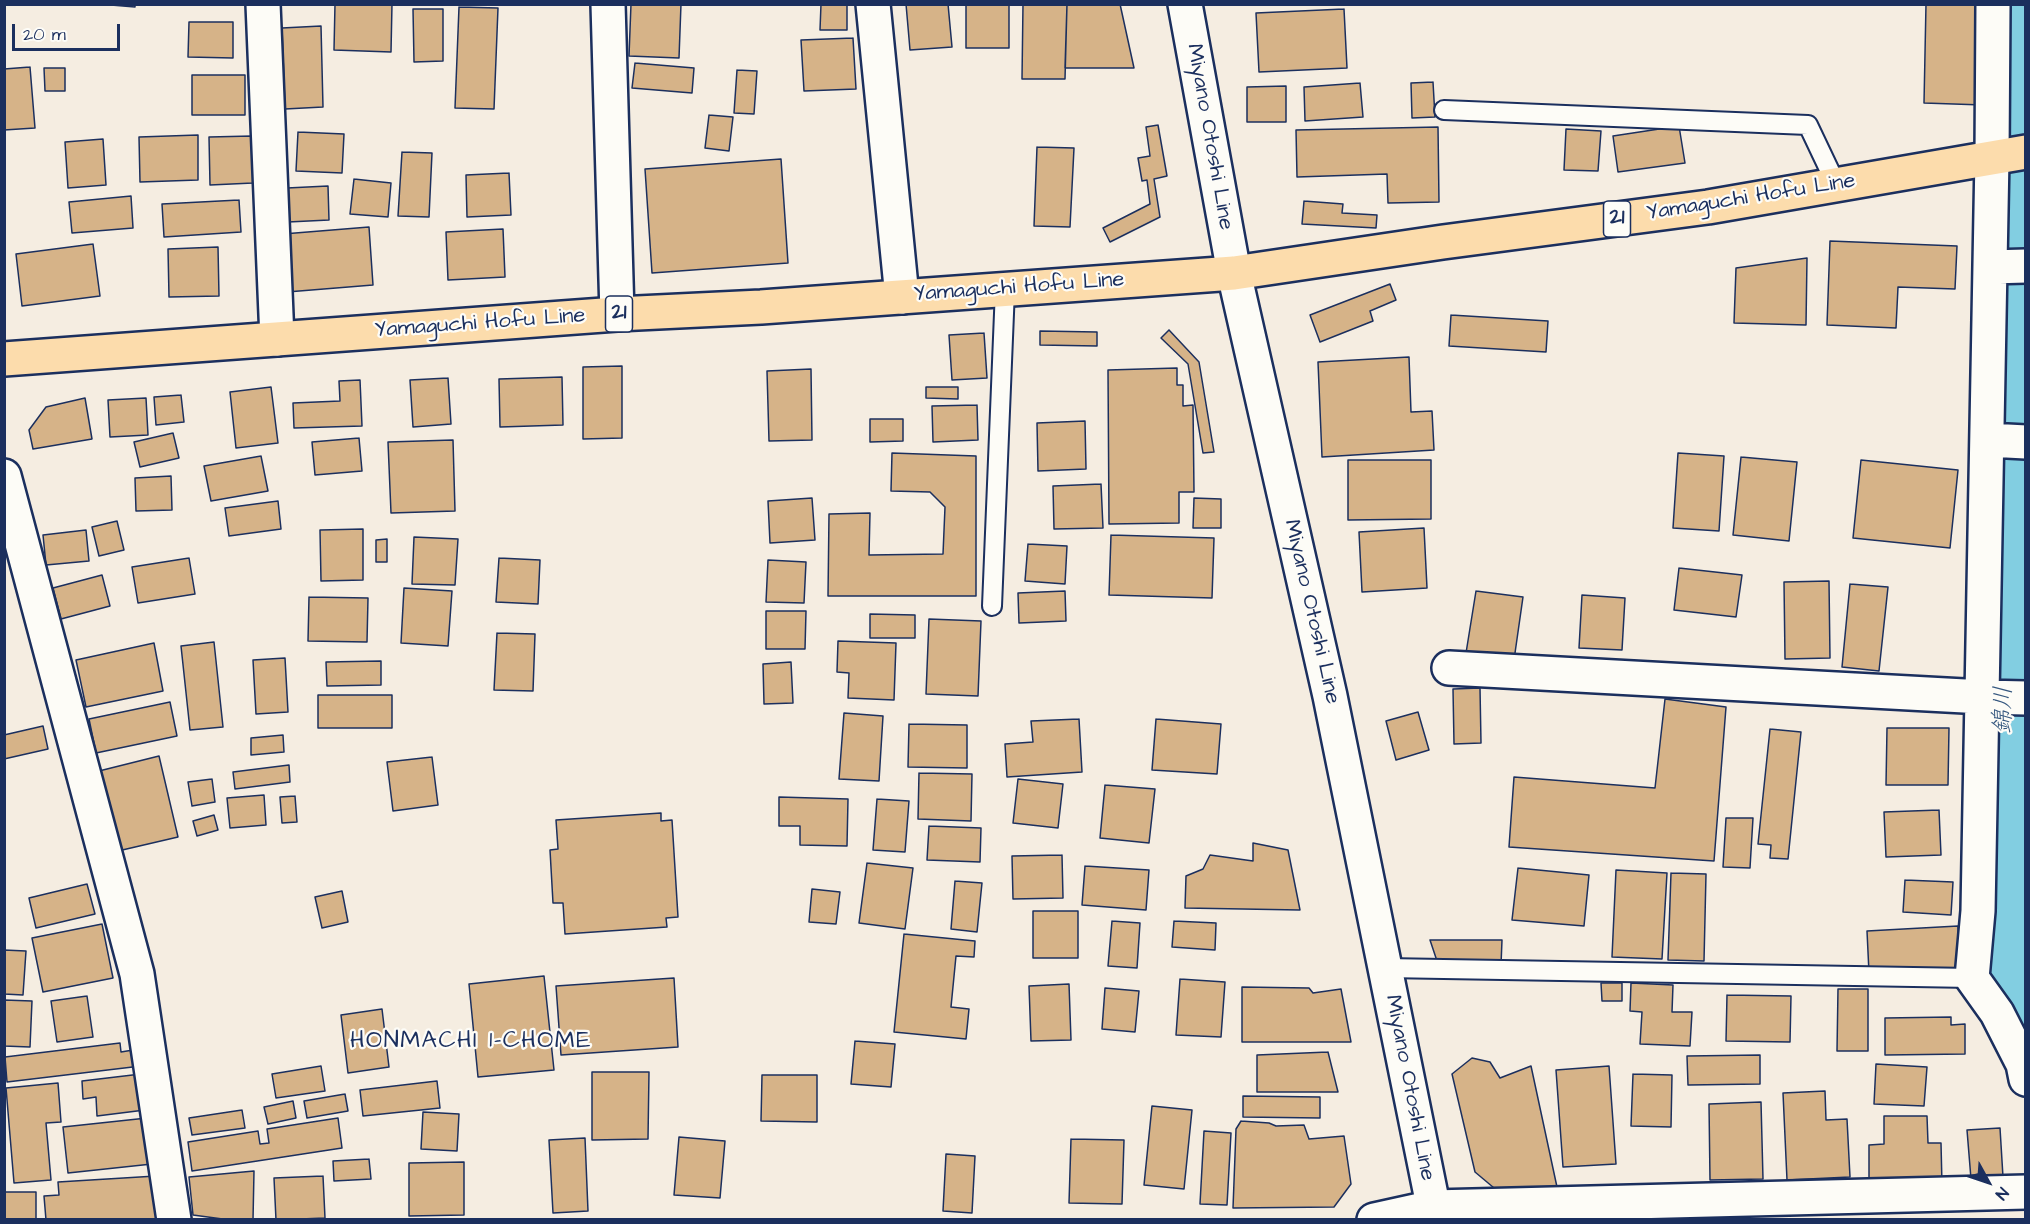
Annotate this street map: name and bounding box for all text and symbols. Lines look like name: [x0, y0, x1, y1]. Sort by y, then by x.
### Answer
scale bar: [15, 12, 123, 50]
text: 20 m: [23, 22, 66, 47]
street label: Miyano Otoshi Line: [1180, 42, 1238, 232]
street label: Yamaguchi Hofu Line: [1645, 168, 1857, 228]
road number: 21: [1604, 201, 1630, 237]
street label: Yamaguchi Hofu Line: [913, 267, 1125, 309]
road number: 21: [606, 296, 632, 332]
street label: Yamaguchi Hofu Line: [374, 303, 586, 345]
street label: Miyano Otoshi Line: [1277, 517, 1345, 707]
water label: 錦川: [1990, 686, 2020, 734]
street label: Miyano Otoshi Line: [1378, 993, 1440, 1183]
district label: HONMACHI 1-CHOME: [350, 1028, 592, 1056]
north arrow: [1958, 1152, 2018, 1212]
text: N: [1990, 1183, 2013, 1204]

